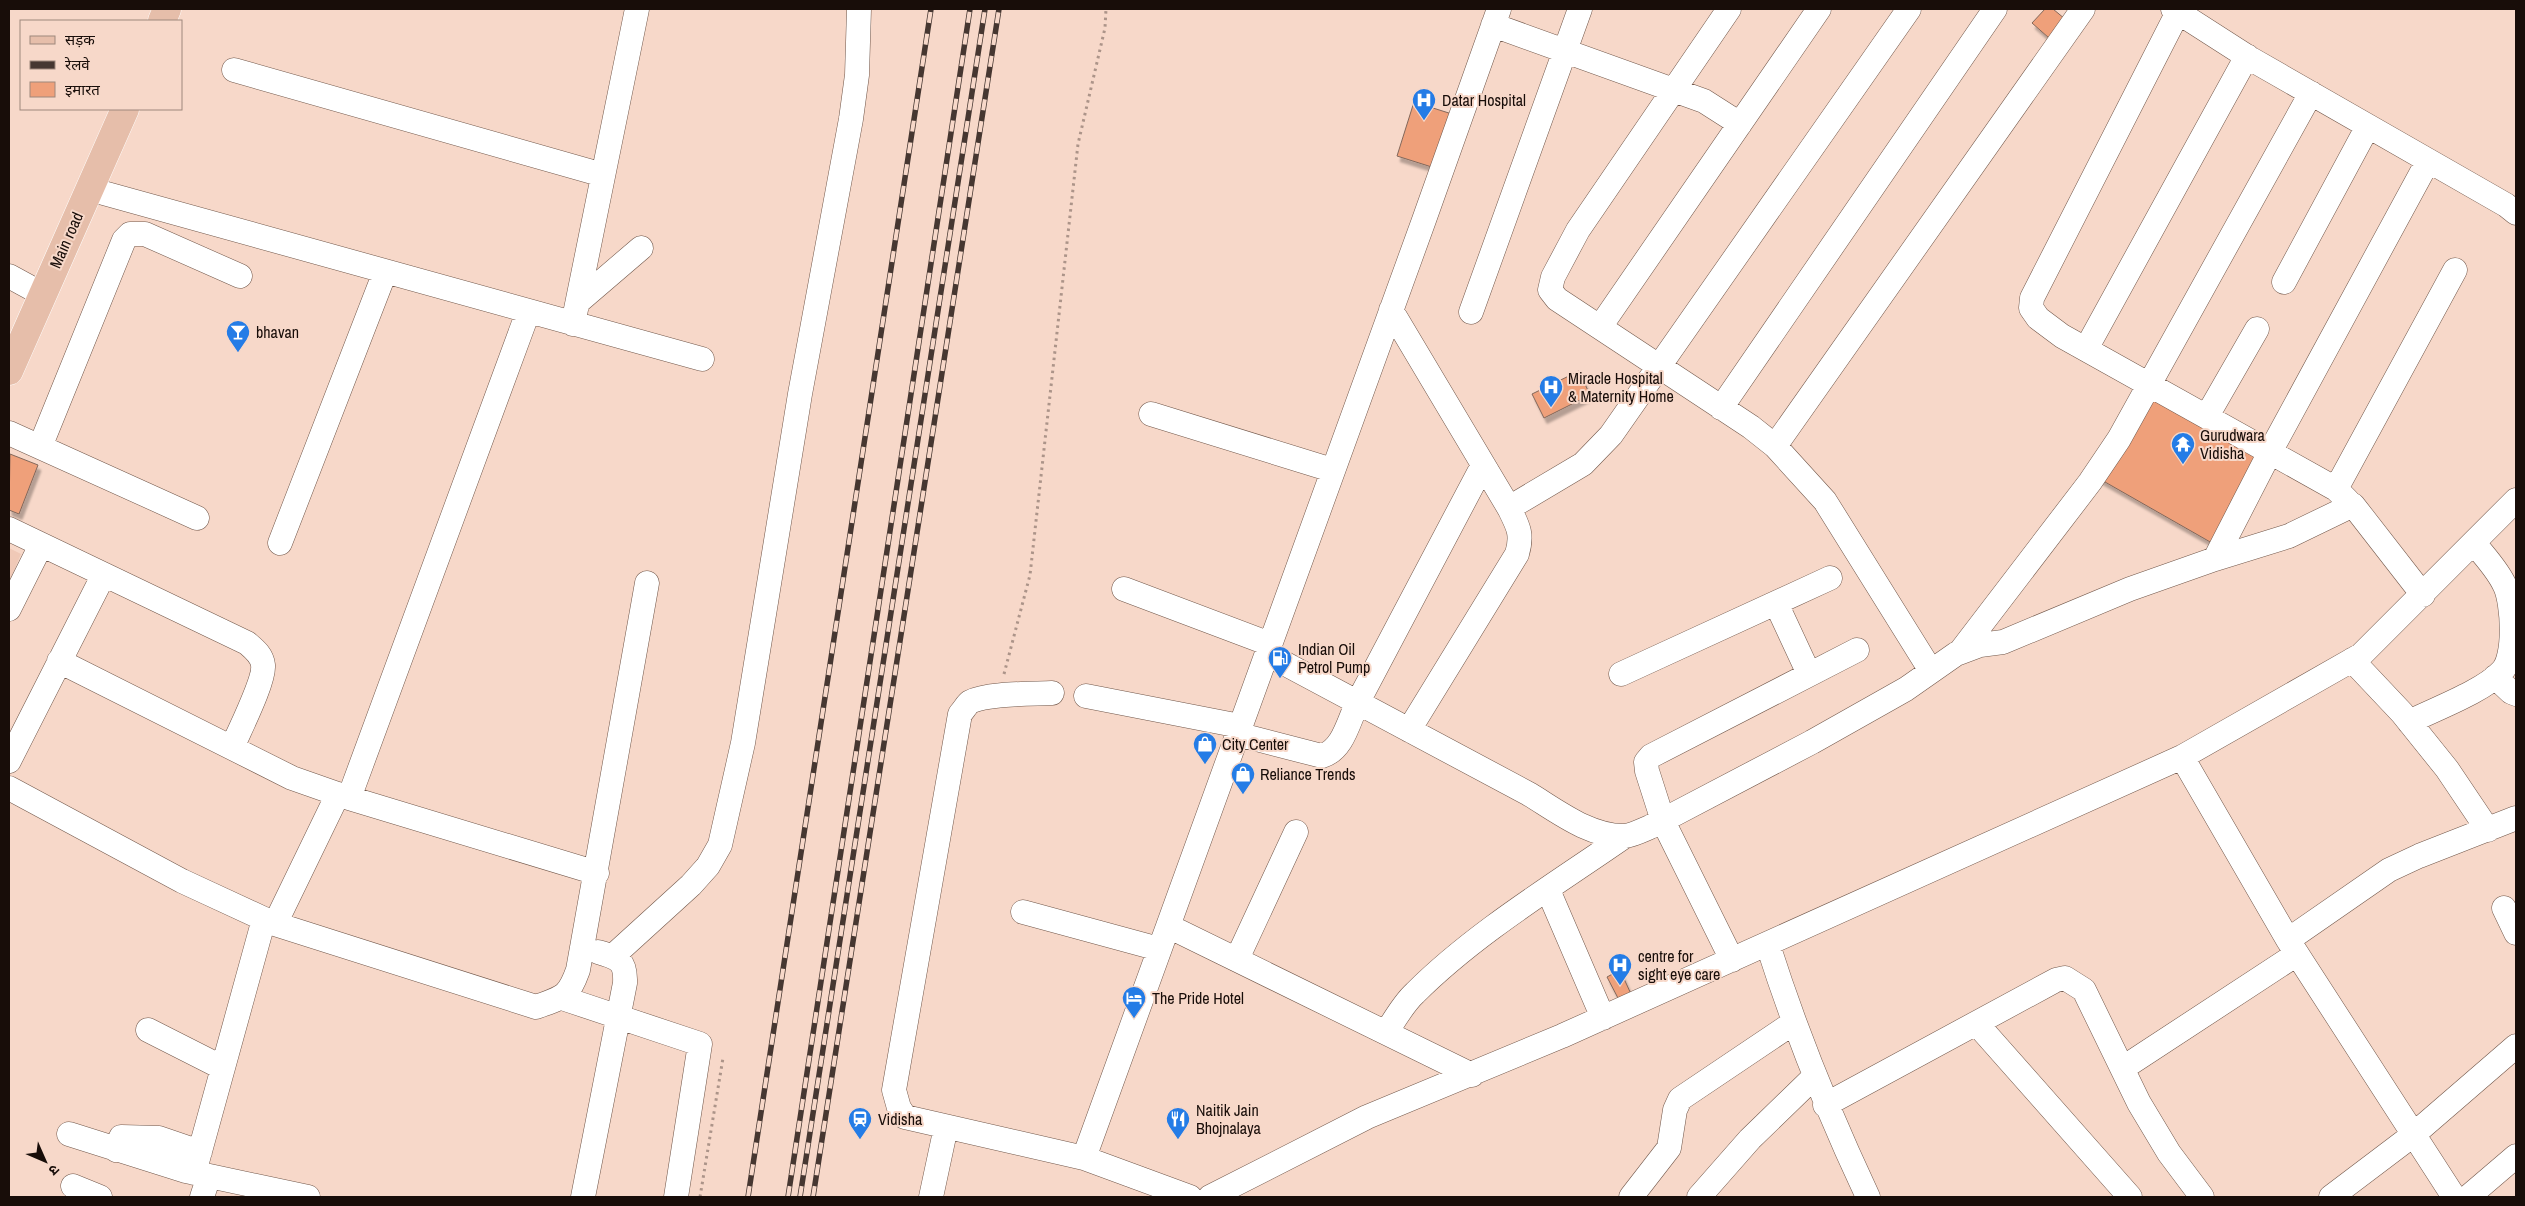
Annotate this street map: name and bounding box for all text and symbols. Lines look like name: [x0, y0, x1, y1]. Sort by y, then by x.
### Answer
legend: [20, 20, 182, 110]
text: सड़क: [65, 29, 95, 50]
text: रेलवे: [64, 54, 90, 75]
text: इमारत: [65, 79, 100, 100]
hospital icon: Datar Hospital: [1411, 87, 1437, 121]
place label: Datar Hospital: [1442, 89, 1526, 111]
street label: Main road: [44, 209, 88, 271]
bar icon: bhavan: [225, 319, 251, 353]
place label: bhavan: [256, 321, 299, 343]
place label: Miracle Hospital & Maternity Home: [1568, 367, 1674, 407]
hospital icon: Miracle Hospital & Maternity Home: [1538, 374, 1564, 408]
place label: Gurudwara Vidisha: [2200, 424, 2266, 464]
temple icon: Gurudwara Vidisha: [2170, 431, 2196, 465]
place label: Indian Oil Petrol Pump: [1298, 638, 1370, 678]
fuel station icon: Indian Oil Petrol Pump: [1267, 645, 1293, 679]
shop icon: City Center: [1192, 731, 1218, 765]
place label: City Center: [1222, 733, 1289, 755]
shop icon: Reliance Trends: [1230, 761, 1256, 795]
place label: Reliance Trends: [1260, 763, 1356, 785]
place label: centre for sight eye care: [1638, 945, 1720, 985]
hospital icon: centre for sight eye care: [1607, 952, 1633, 986]
hotel icon: The Pride Hotel: [1121, 985, 1147, 1019]
place label: The Pride Hotel: [1152, 987, 1244, 1009]
place label: Naitik Jain Bhojnalaya: [1196, 1099, 1262, 1139]
station icon: Vidisha: [847, 1106, 873, 1140]
restaurant icon: Naitik Jain Bhojnalaya: [1165, 1106, 1191, 1140]
place label: Vidisha: [878, 1108, 923, 1130]
north arrow: [20, 1136, 70, 1186]
text: उ: [44, 1161, 63, 1180]

